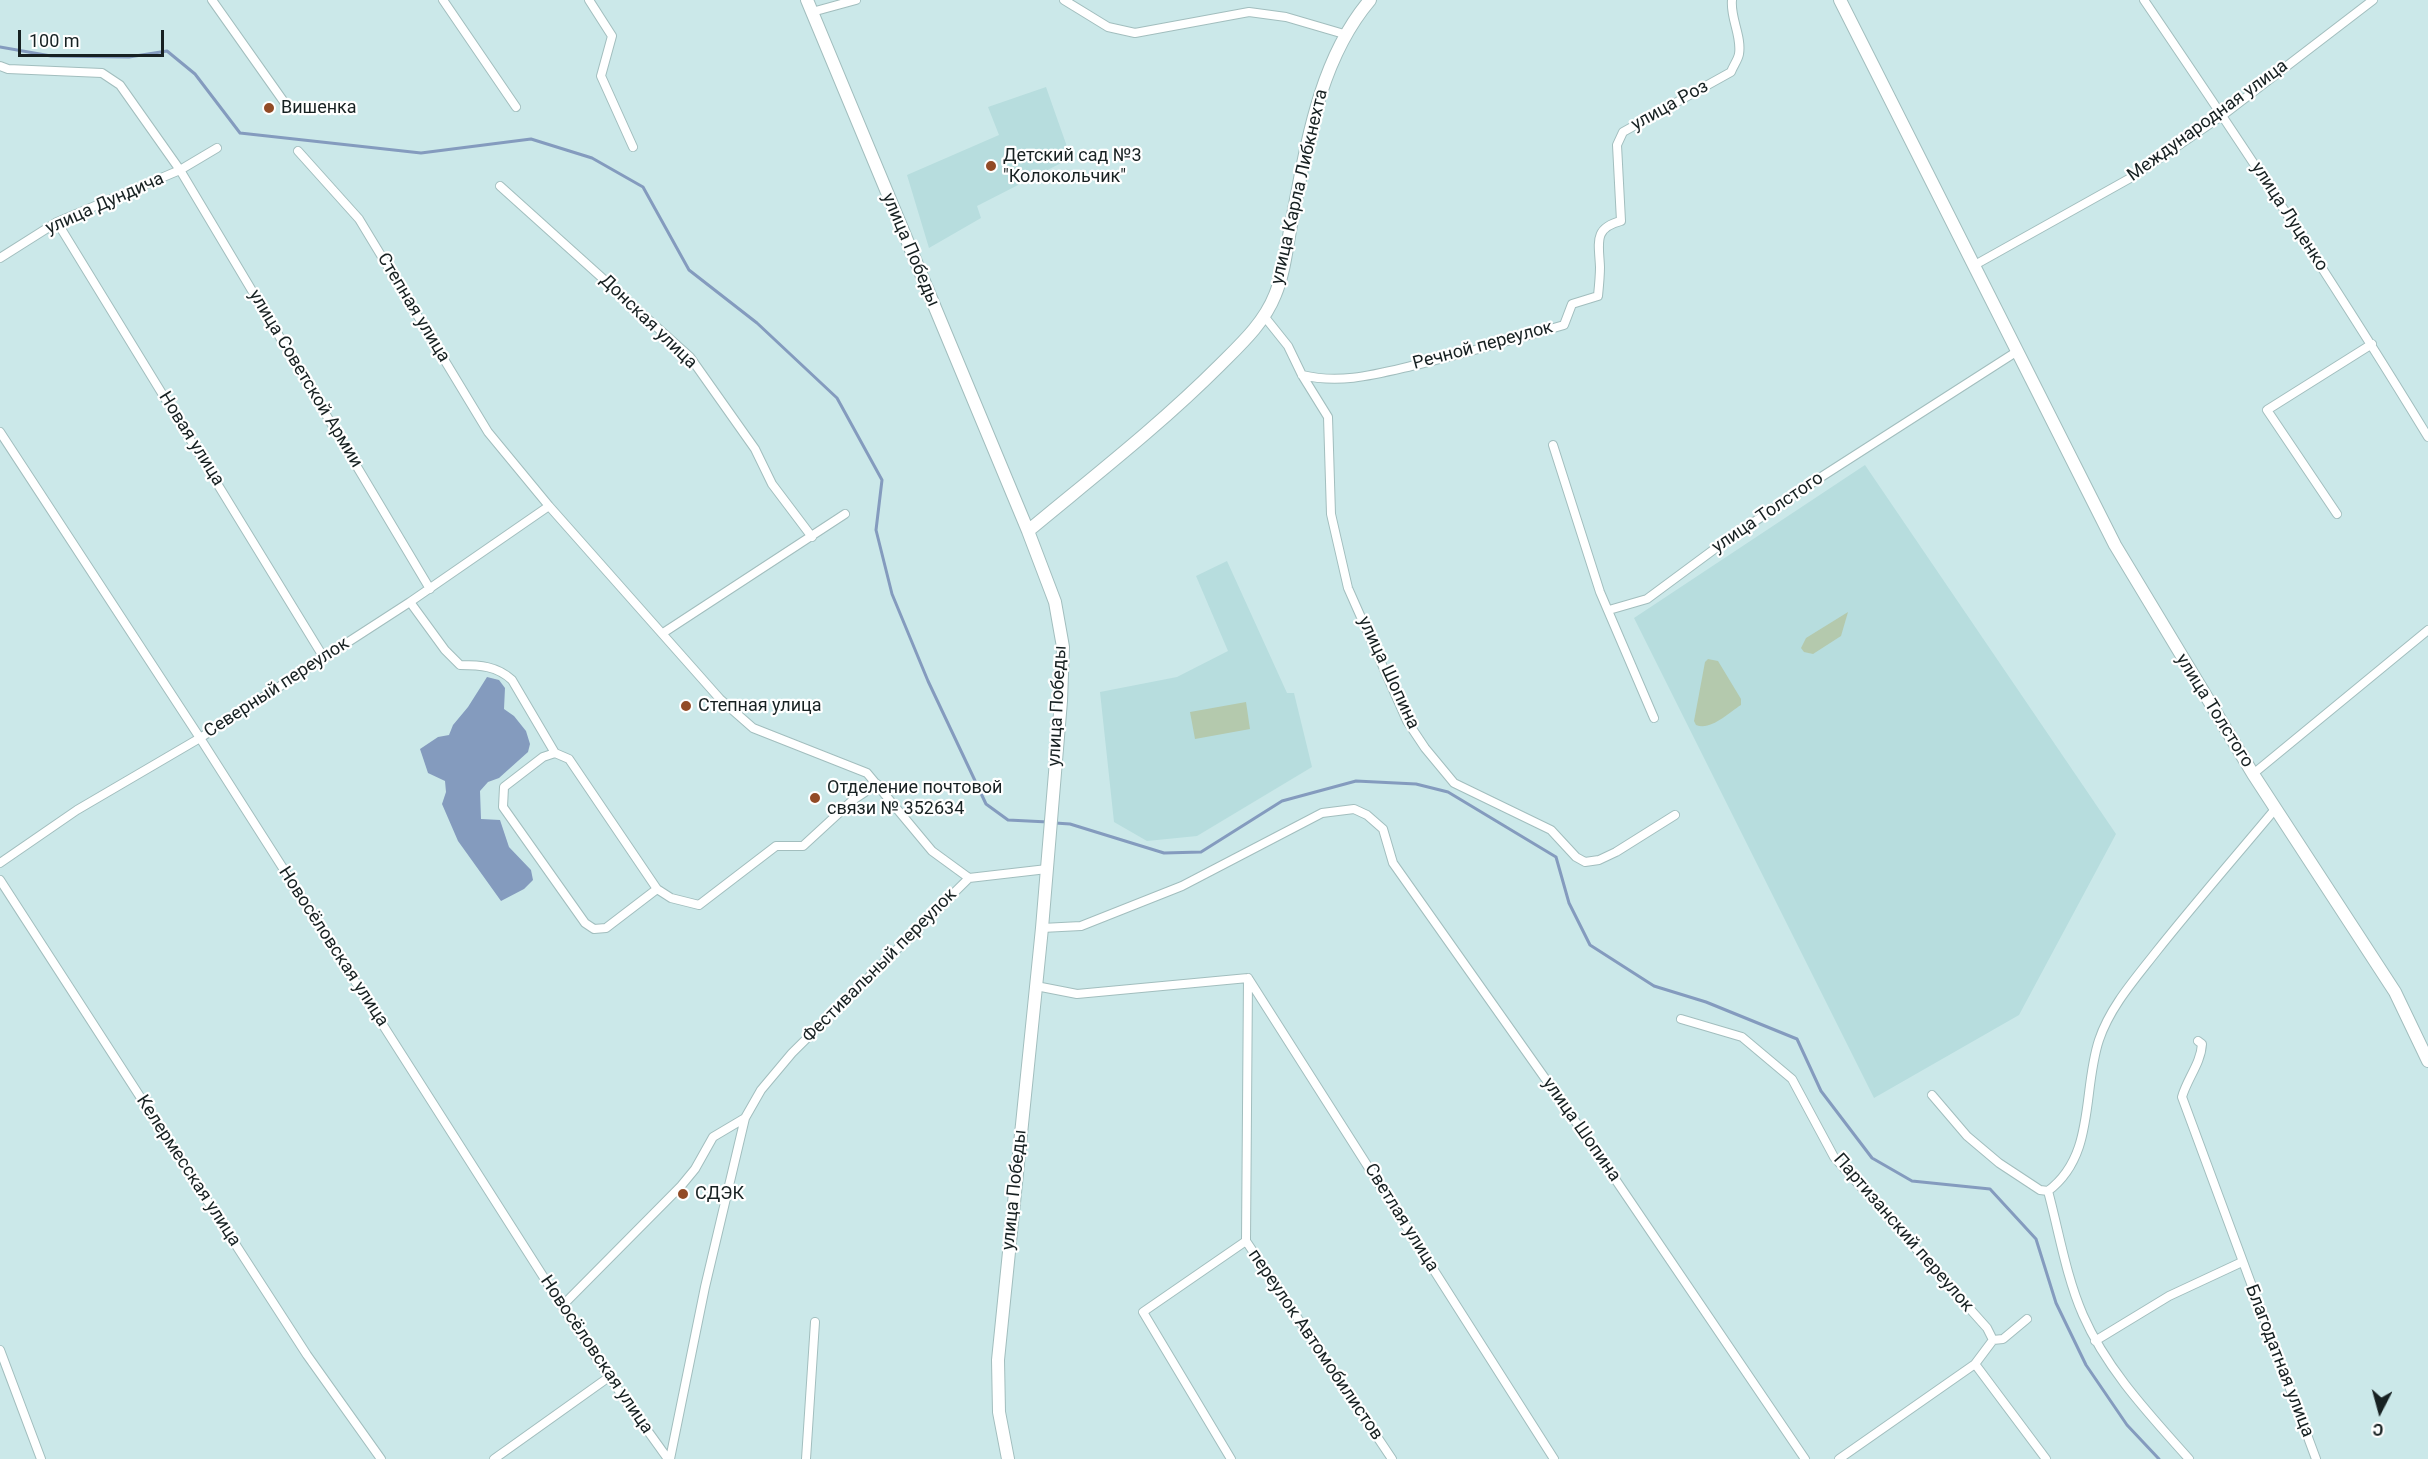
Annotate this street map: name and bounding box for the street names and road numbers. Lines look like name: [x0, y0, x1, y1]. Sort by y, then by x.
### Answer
street label: Международная улица: [2124, 56, 2292, 186]
street label: улица Роз: [1628, 76, 1712, 136]
street label: улица Карла Либкнехта: [1267, 87, 1333, 287]
street label: улица Луценко: [2246, 158, 2332, 276]
street label: улица Дундича: [43, 168, 167, 240]
street label: улица Победы: [876, 190, 944, 310]
street label: Степная улица: [372, 249, 454, 367]
street label: Донская улица: [595, 270, 701, 374]
street label: улица Советской Армии: [243, 286, 367, 472]
street label: Речной переулок: [1411, 317, 1555, 375]
street label: Новая улица: [154, 388, 228, 490]
street label: улица Толстого: [1708, 468, 1828, 558]
street label: улица Шопина: [1352, 613, 1424, 733]
street label: Северный переулок: [200, 633, 354, 743]
street label: улица Победы: [1044, 645, 1072, 767]
street label: улица Толстого: [2170, 650, 2258, 772]
street label: Новосёловская улица: [273, 863, 393, 1031]
street label: Фестивальный переулок: [798, 884, 962, 1048]
street label: улица Шопина: [1537, 1074, 1625, 1186]
street label: Келермесская улица: [131, 1091, 245, 1251]
street label: улица Победы: [998, 1129, 1032, 1251]
street label: Партизанский переулок: [1828, 1149, 1978, 1317]
street label: Светлая улица: [1359, 1160, 1443, 1276]
street label: переулок Автомобилистов: [1243, 1245, 1387, 1445]
street label: Новосёловская улица: [535, 1272, 657, 1438]
street label: Благодатная улица: [2240, 1282, 2318, 1440]

